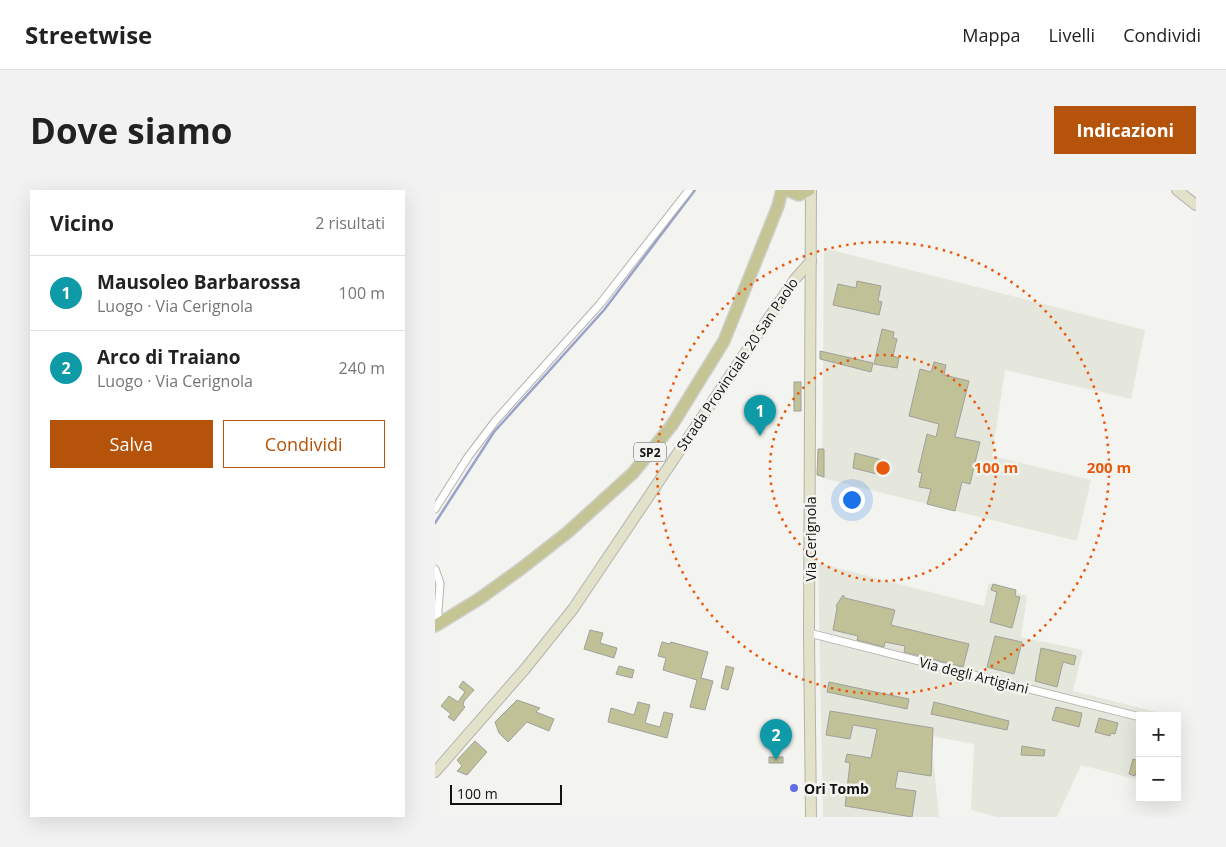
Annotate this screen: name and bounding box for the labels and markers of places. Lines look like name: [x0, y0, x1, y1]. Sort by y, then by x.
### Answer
pin: 1: [744, 395, 776, 436]
centre of rings: [874, 459, 892, 477]
pin: 2: [760, 719, 792, 760]
place label: Ori Tomb: [804, 779, 869, 798]
marker: Ori Tomb: [788, 782, 800, 794]

